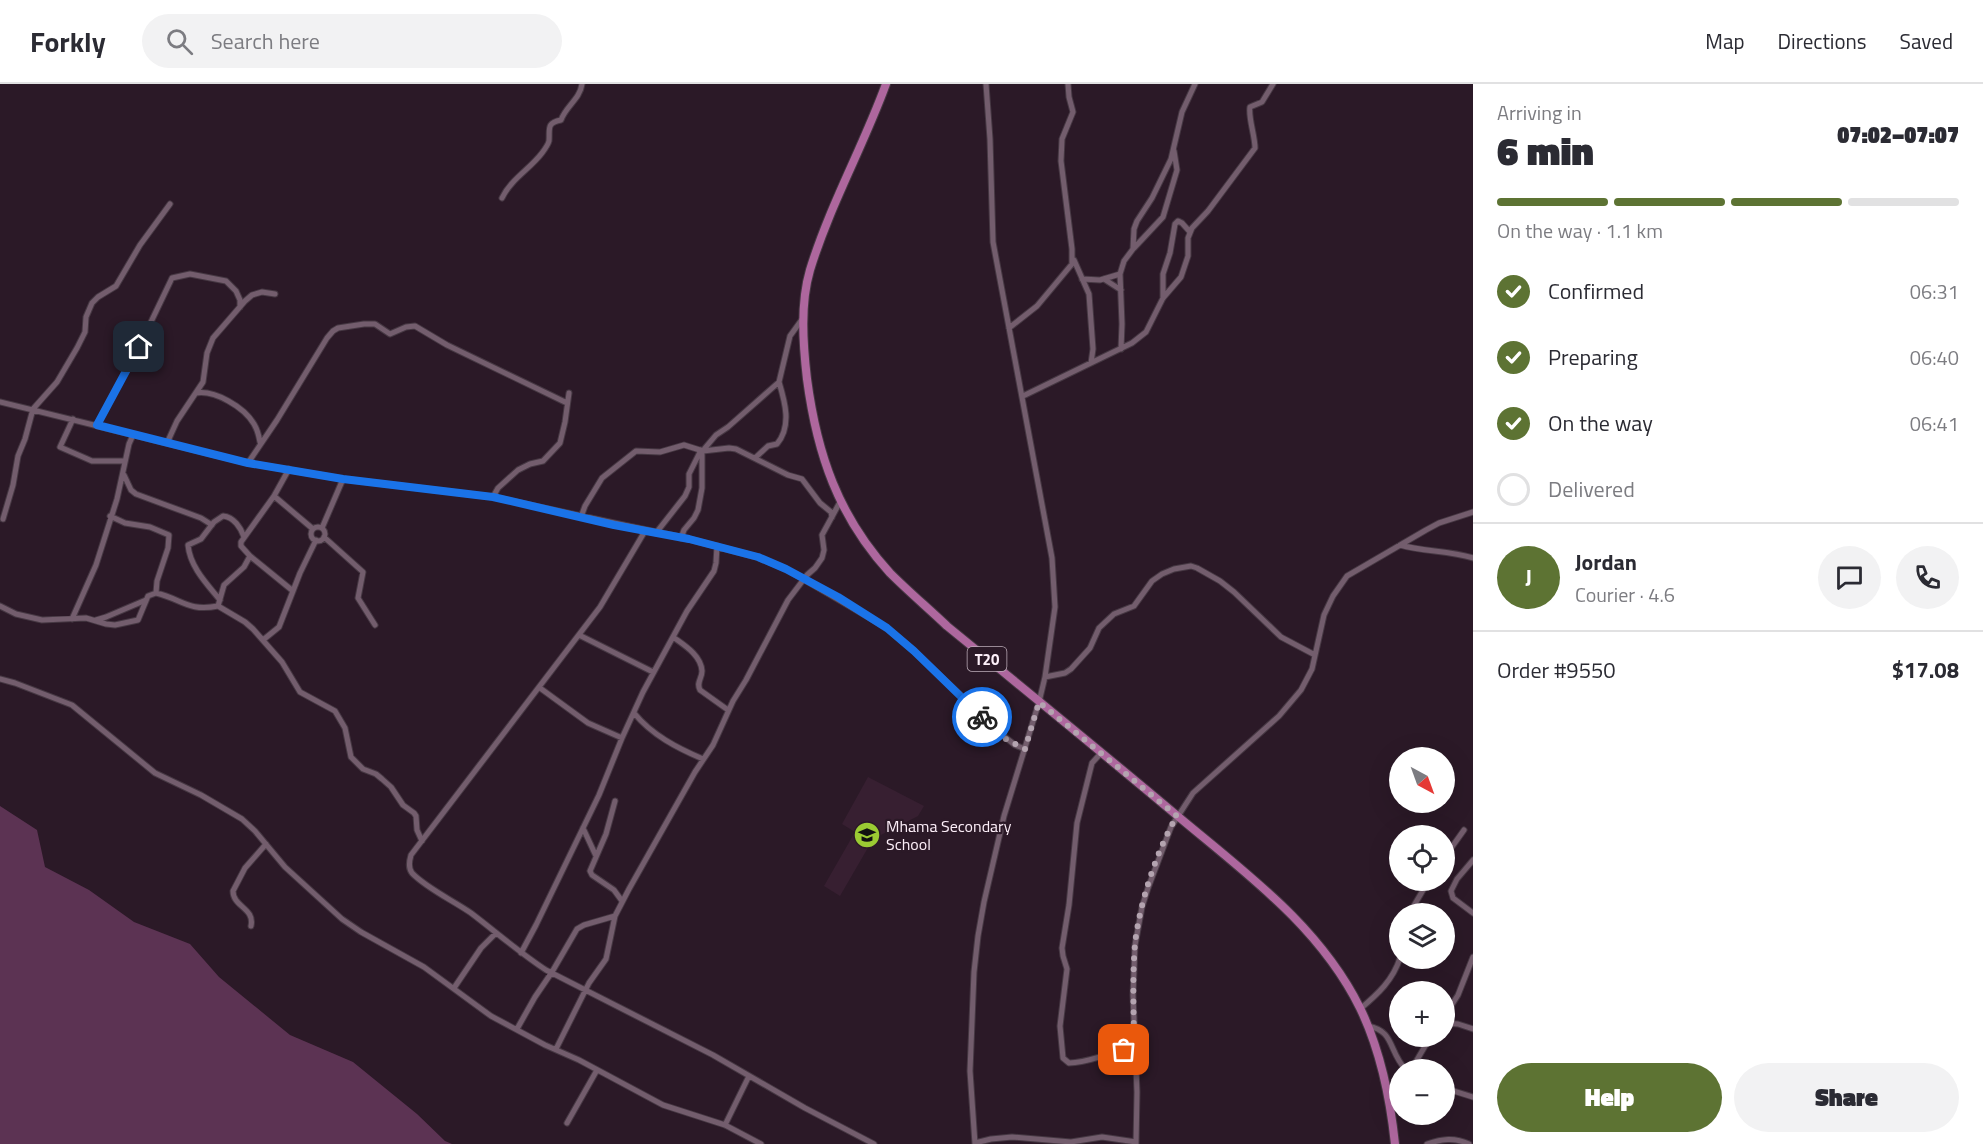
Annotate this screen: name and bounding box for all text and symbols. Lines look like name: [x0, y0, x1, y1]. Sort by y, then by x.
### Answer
search box: [142, 14, 562, 68]
text: Forkly: [30, 20, 106, 63]
text: Search here: [211, 24, 320, 58]
icon: search: [163, 25, 196, 58]
text: Map: [1705, 25, 1745, 57]
text: Directions: [1778, 25, 1867, 57]
text: Saved: [1900, 25, 1953, 57]
text: Arriving in: [1497, 97, 1582, 128]
text: 07:02–07:07: [1837, 118, 1959, 152]
text: 6 min: [1497, 121, 1594, 180]
text: On the way · 1.1 km: [1497, 215, 1663, 246]
text: Confirmed: [1548, 274, 1644, 308]
icon: check: [1497, 275, 1530, 308]
text: 06:31: [1910, 276, 1959, 307]
pin: [113, 321, 164, 372]
icon: home: [122, 330, 155, 363]
text: Preparing: [1548, 340, 1638, 374]
icon: check: [1497, 341, 1530, 374]
text: 06:40: [1910, 342, 1959, 373]
text: On the way: [1548, 406, 1653, 440]
icon: check: [1497, 407, 1530, 440]
text: 06:41: [1910, 408, 1959, 439]
text: Delivered: [1548, 472, 1635, 506]
text: Jordan: [1575, 545, 1637, 579]
button: chat: [1818, 546, 1881, 609]
button: phone: [1896, 546, 1959, 609]
text: J: [1525, 560, 1532, 594]
text: Courier · 4.6: [1575, 579, 1675, 610]
road number: T20: [968, 647, 1006, 671]
text: Order #9550: [1497, 653, 1616, 687]
text: $17.08: [1892, 653, 1959, 687]
courier: [952, 687, 1012, 747]
icon: bike: [966, 701, 999, 734]
north arrow: [1389, 747, 1455, 813]
map controls: [1389, 747, 1455, 1125]
place label: Mhama Secondary School: [886, 814, 1012, 856]
school or university icon: Mhama Secondary School: [852, 820, 882, 850]
button: locate: [1389, 825, 1455, 891]
button: layers: [1389, 903, 1455, 969]
button: +: [1389, 981, 1455, 1047]
pin: [1098, 1024, 1149, 1075]
icon: bag: [1107, 1033, 1140, 1066]
button: −: [1389, 1059, 1455, 1125]
button: Help: [1497, 1063, 1722, 1132]
button: Share: [1734, 1063, 1959, 1132]

